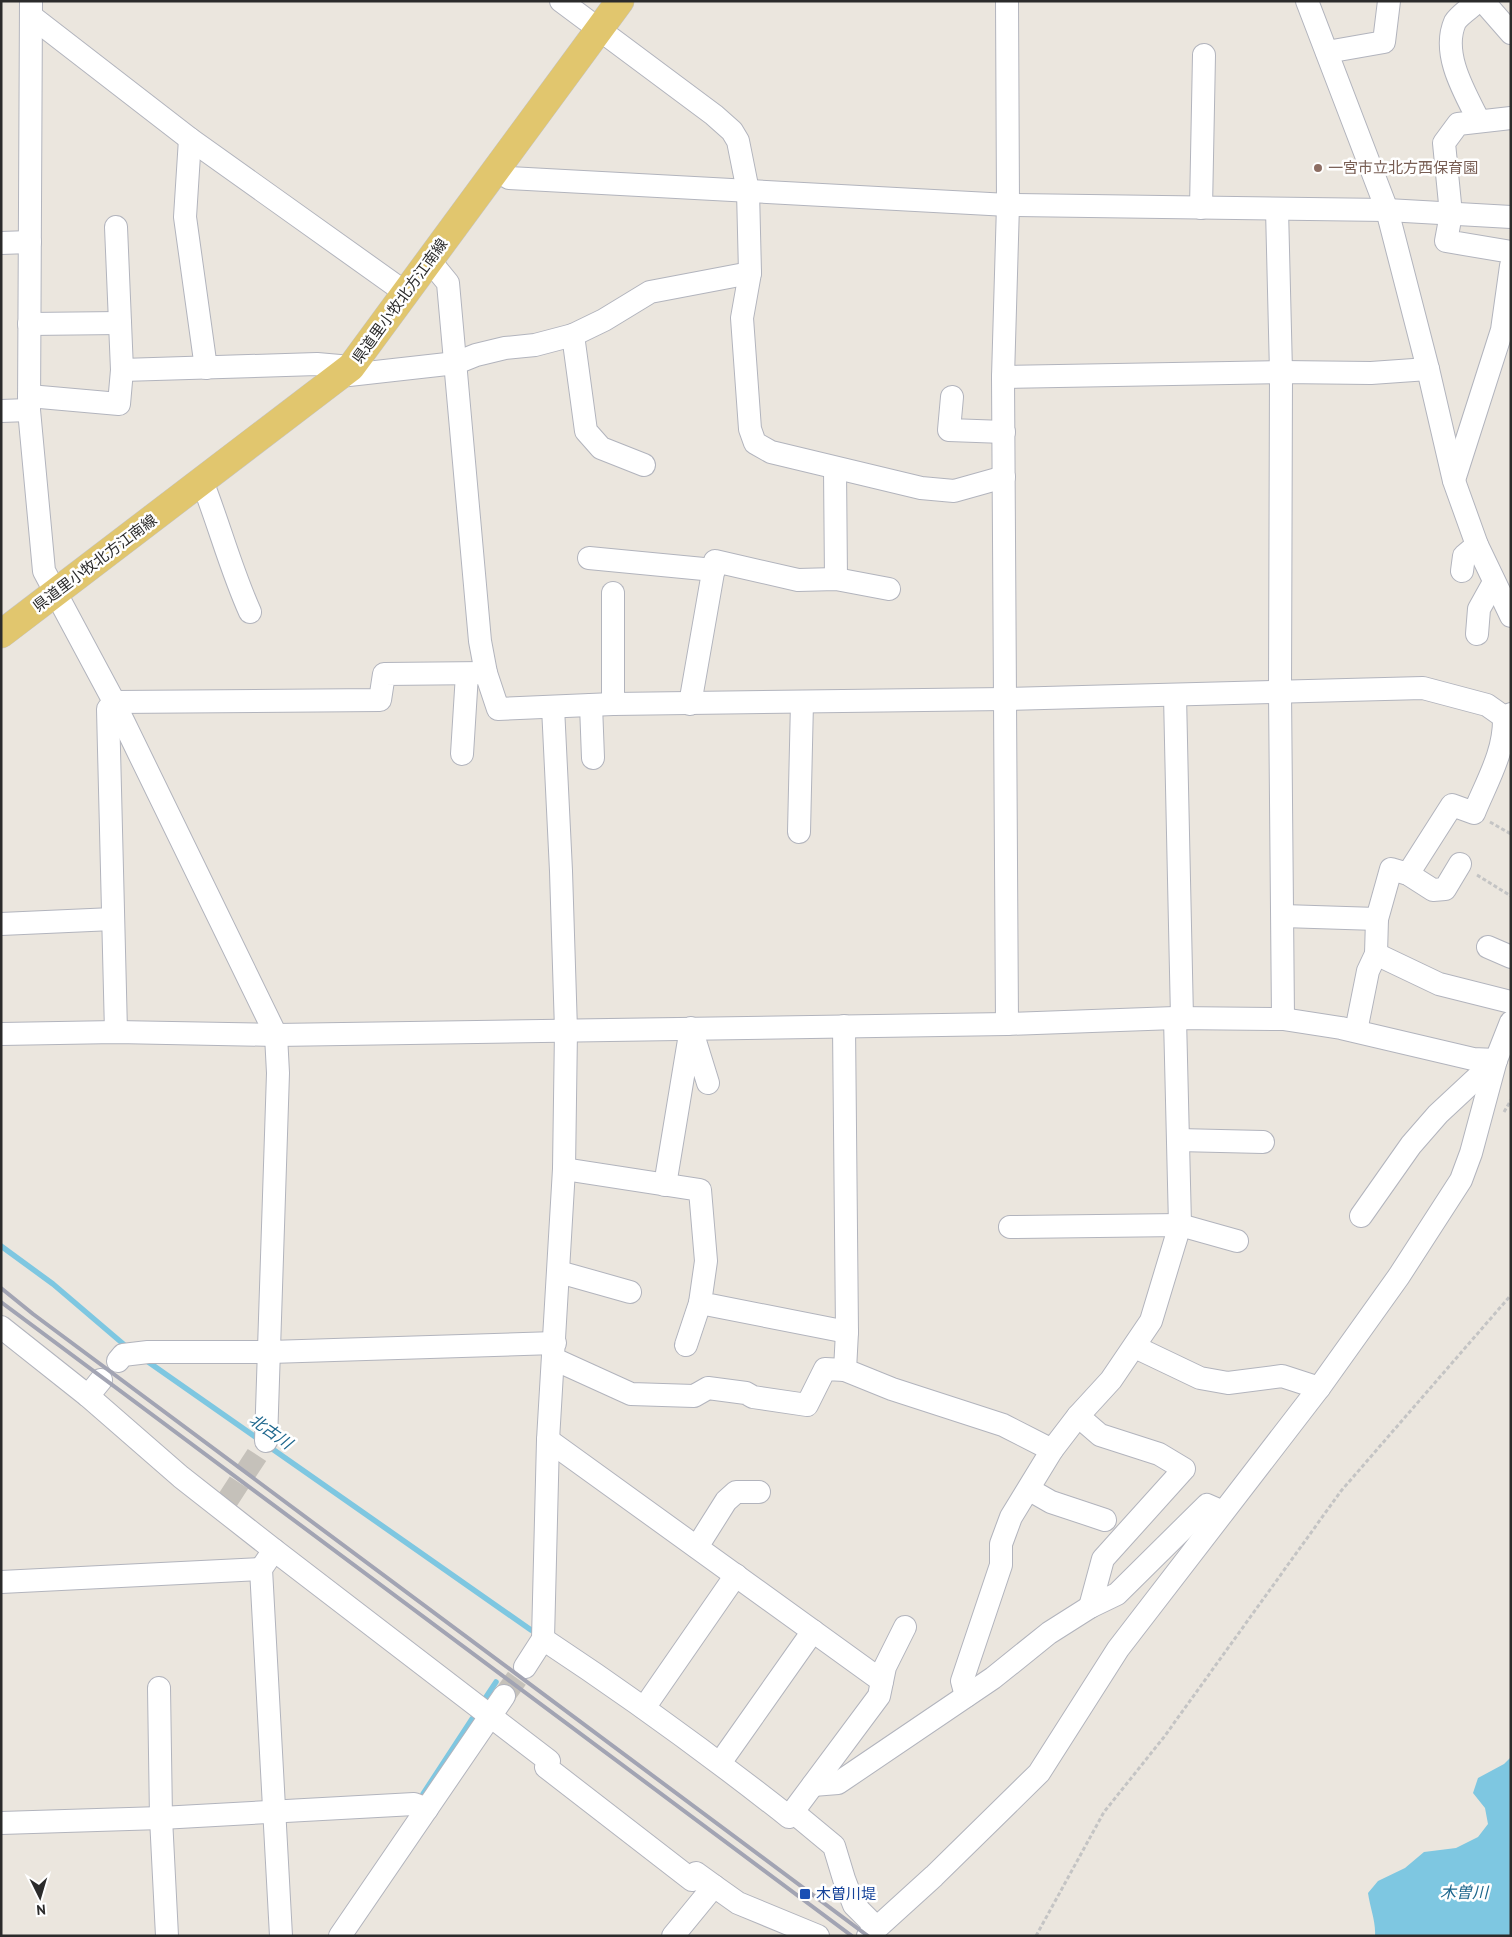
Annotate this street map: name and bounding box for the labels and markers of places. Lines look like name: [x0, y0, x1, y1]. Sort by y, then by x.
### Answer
place label: 一宮市立北方西保育園: [1328, 158, 1478, 177]
marker: 一宮市立北方西保育園: [1312, 162, 1324, 174]
place label: 木曽川堤: [816, 1884, 876, 1903]
marker: 木曽川堤: [798, 1887, 812, 1901]

